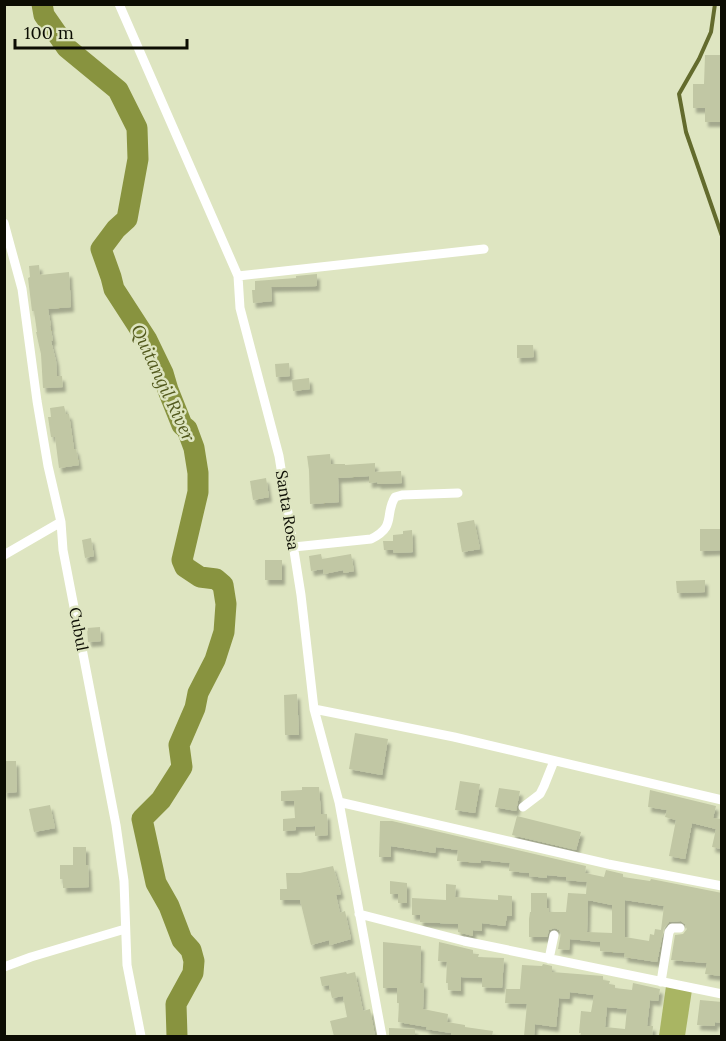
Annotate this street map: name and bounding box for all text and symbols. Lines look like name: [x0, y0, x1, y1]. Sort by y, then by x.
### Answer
scale bar: [15, 12, 188, 50]
text: 100 m: [24, 21, 74, 44]
water label: Quitangil River: [126, 321, 201, 446]
street label: Santa Rosa: [272, 469, 304, 551]
street label: Cubul: [65, 606, 93, 652]

